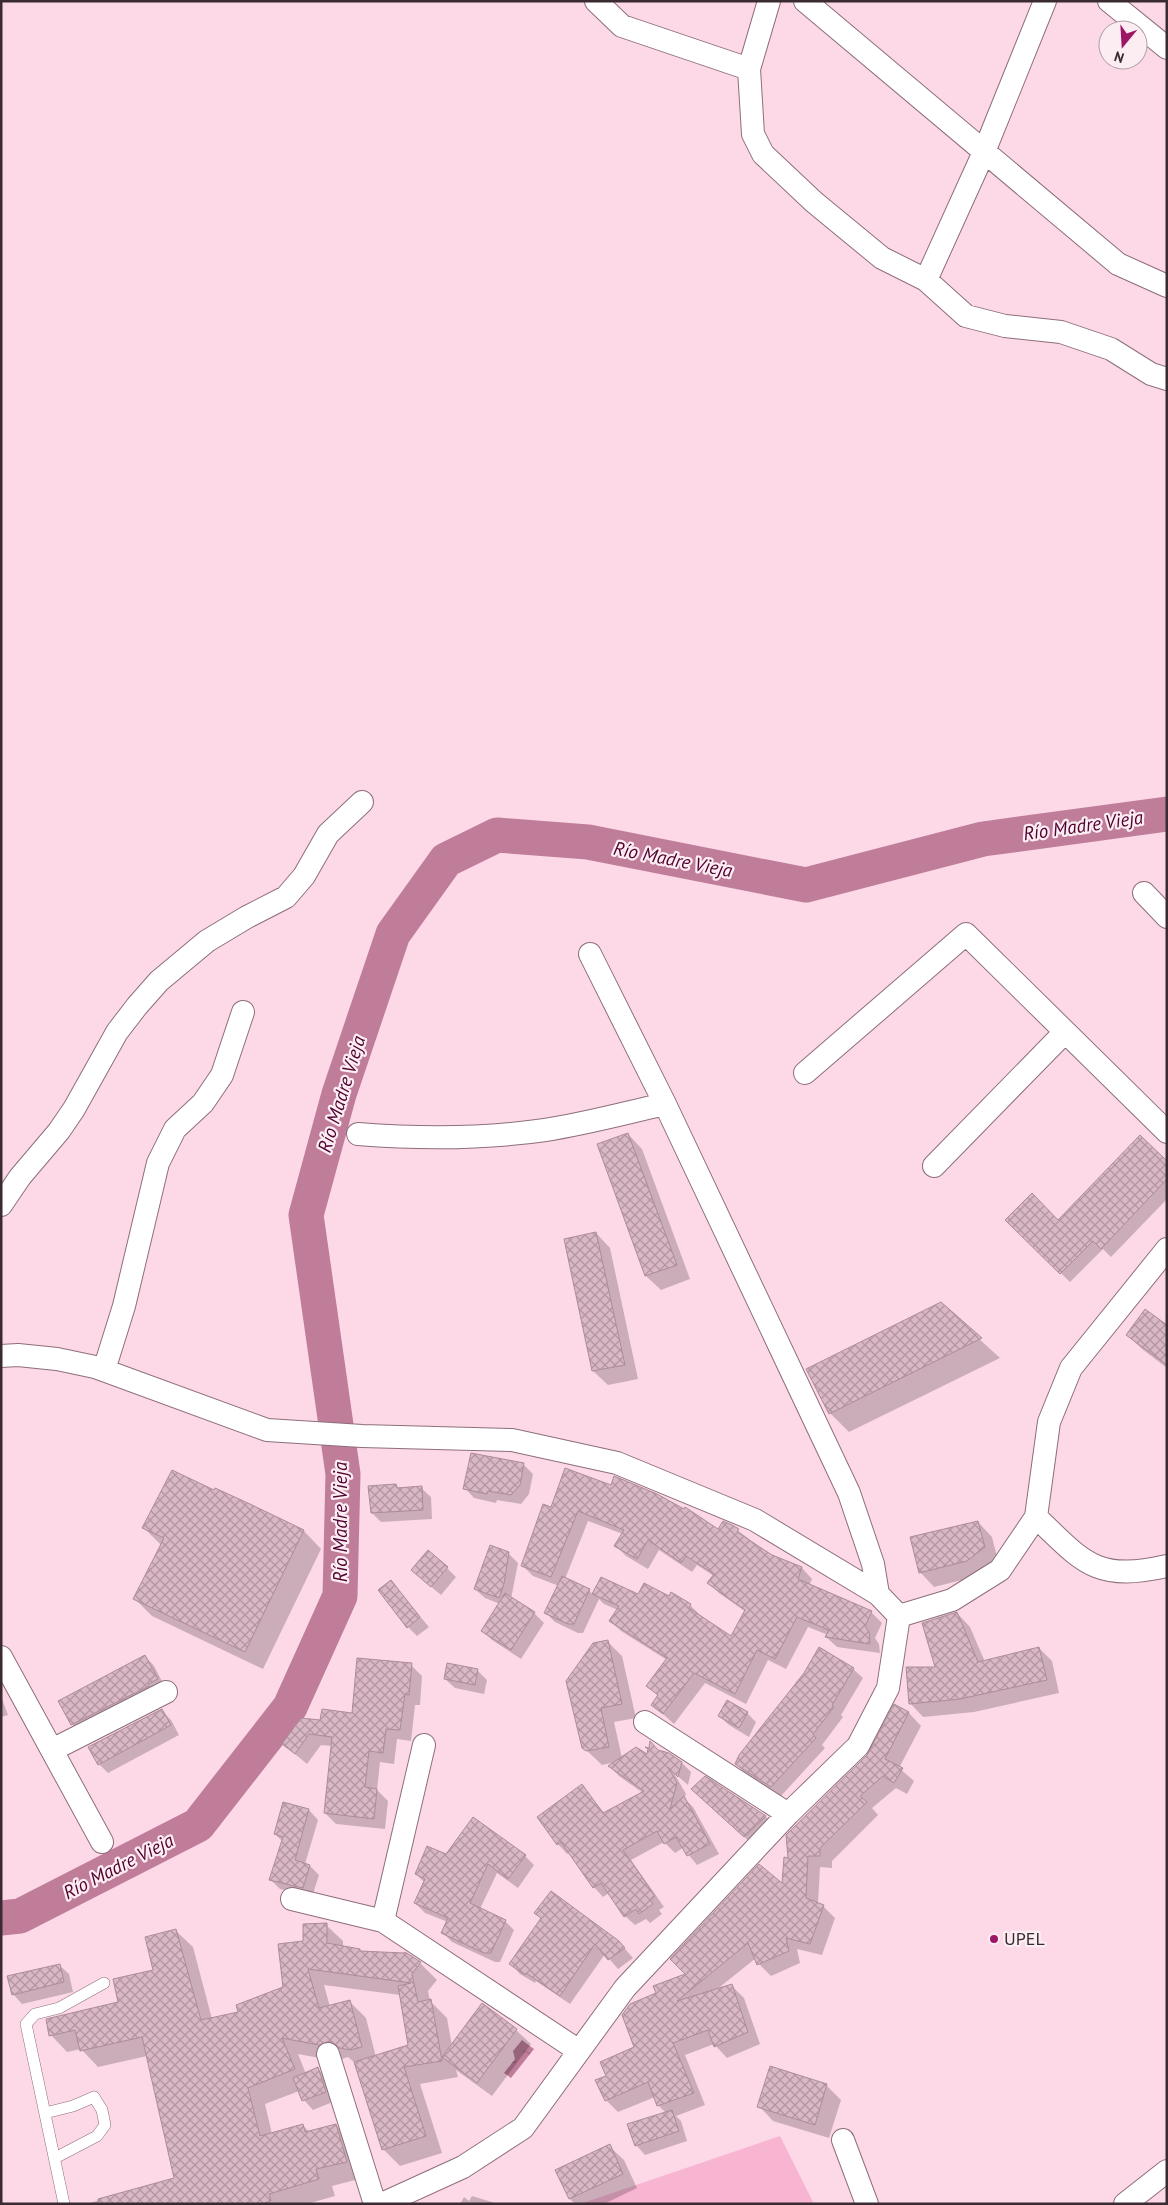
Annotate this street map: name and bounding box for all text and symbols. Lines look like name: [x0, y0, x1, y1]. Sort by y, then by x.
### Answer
north arrow: [1098, 20, 1148, 70]
text: N: [1112, 47, 1126, 67]
water label: Río Madre Vieja: [1022, 805, 1145, 845]
water label: Río Madre Vieja: [611, 836, 735, 882]
water label: Río Madre Vieja: [312, 1032, 370, 1155]
water label: Río Madre Vieja: [328, 1461, 352, 1582]
water label: Río Madre Vieja: [59, 1828, 178, 1904]
place label: UPEL: [1004, 1927, 1045, 1950]
marker: UPEL: [988, 1933, 1000, 1945]

